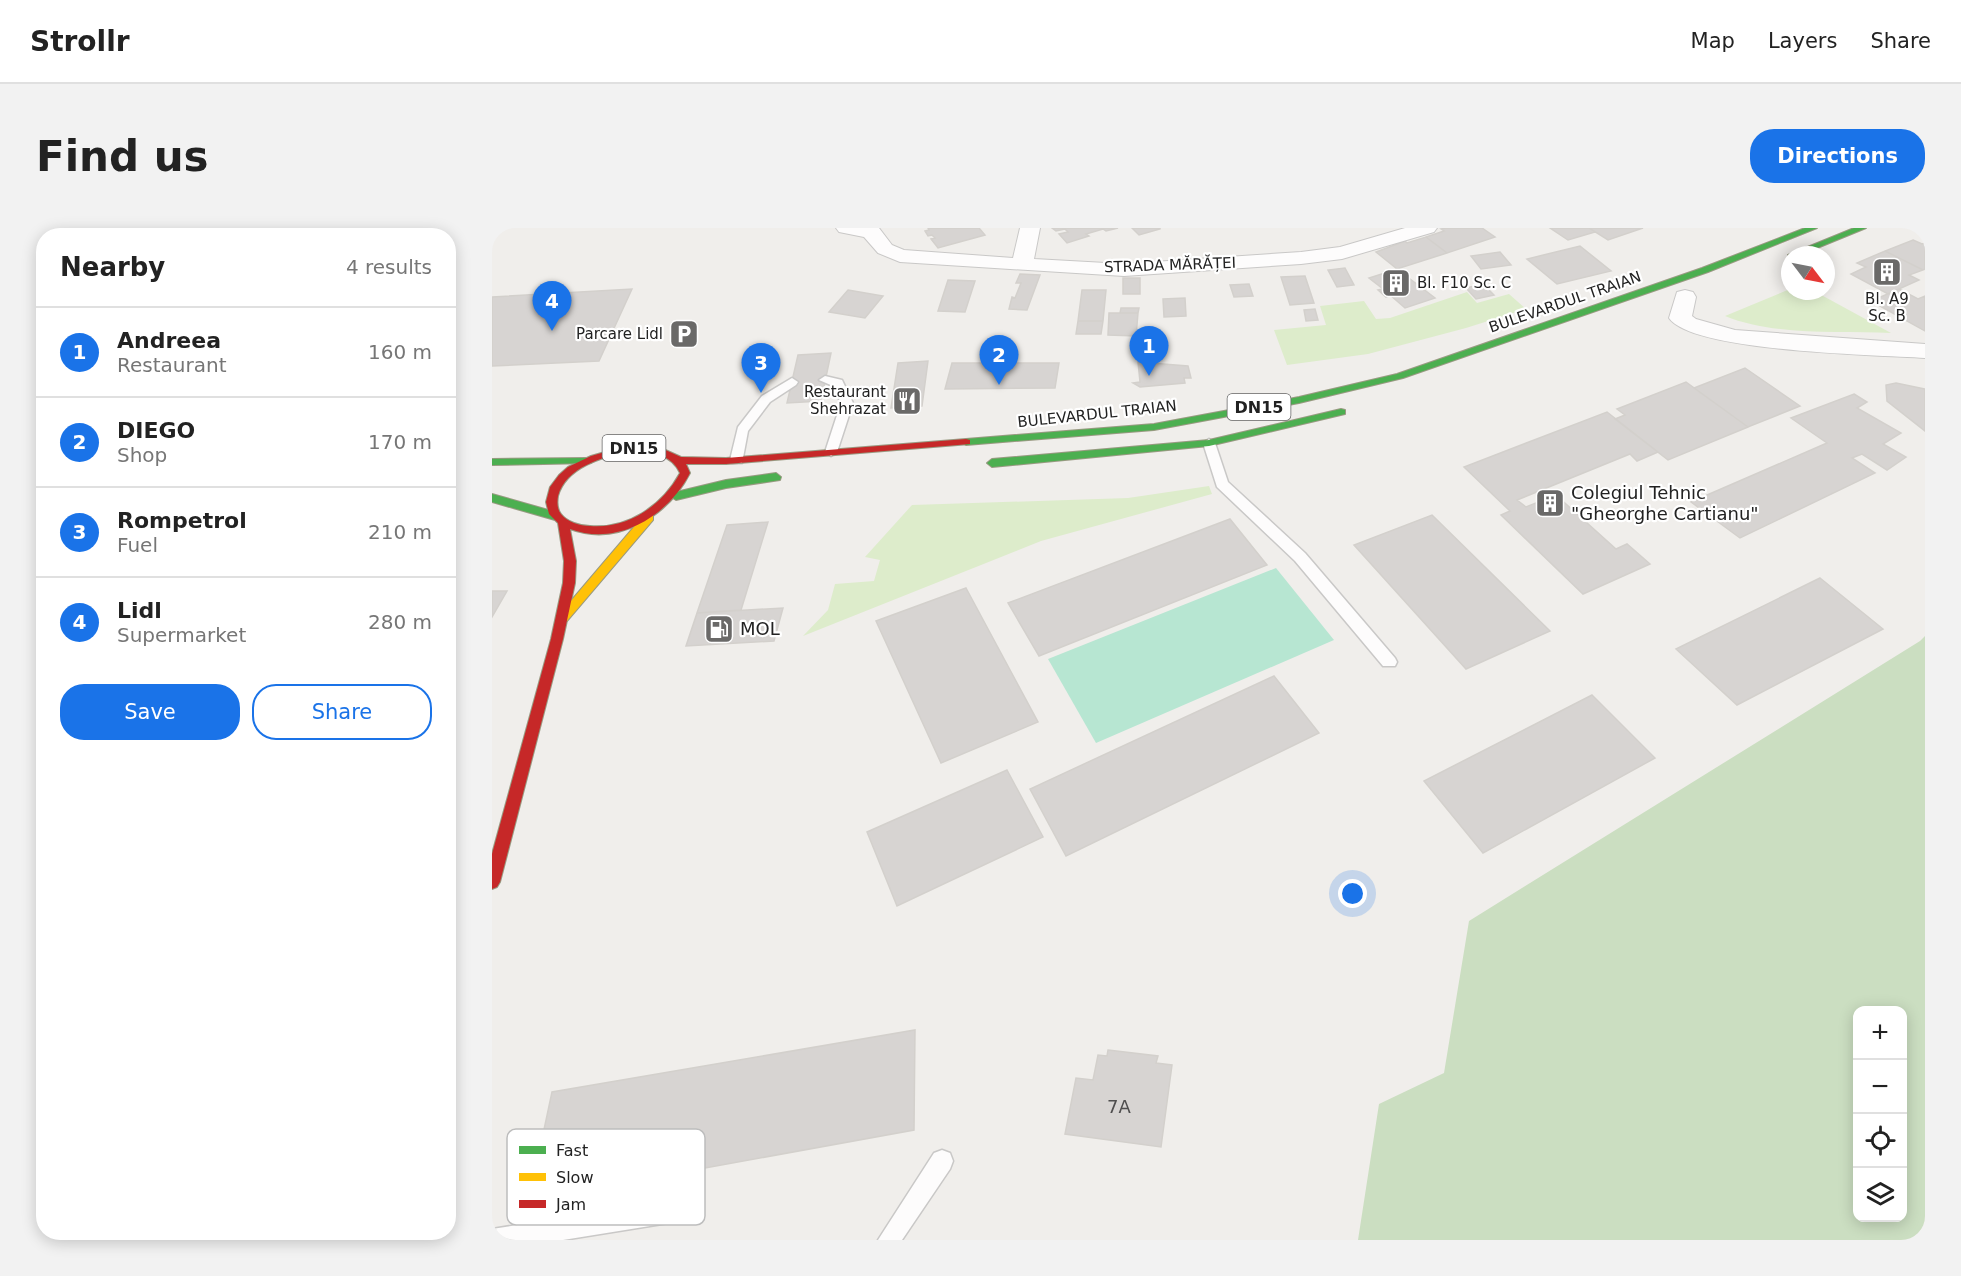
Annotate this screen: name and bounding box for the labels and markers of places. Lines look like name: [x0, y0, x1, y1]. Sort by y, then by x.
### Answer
building icon: Bl. A9 Sc. B: [1871, 256, 1903, 288]
building icon: Bl. F10 Sc. C: [1380, 267, 1412, 299]
place label: Bl. F10 Sc. C: [1417, 274, 1511, 292]
pin: 4: [532, 282, 572, 331]
place label: Bl. A9 Sc. B: [1865, 290, 1909, 325]
parking icon: Parcare Lidl: [668, 318, 700, 350]
place label: Parcare Lidl: [576, 325, 663, 343]
pin: 1: [1130, 326, 1168, 376]
pin: 2: [980, 336, 1018, 385]
pin: 3: [742, 344, 780, 393]
place label: Restaurant Shehrazat: [804, 383, 886, 418]
restaurant icon: Restaurant Shehrazat: [891, 385, 923, 417]
place label: Colegiul Tehnic "Gheorghe Cartianu": [1571, 482, 1759, 524]
building icon: Colegiul Tehnic "Gheorghe Cartianu": [1534, 487, 1566, 519]
fuel station icon: MOL: [703, 613, 735, 645]
place label: MOL: [740, 618, 780, 639]

